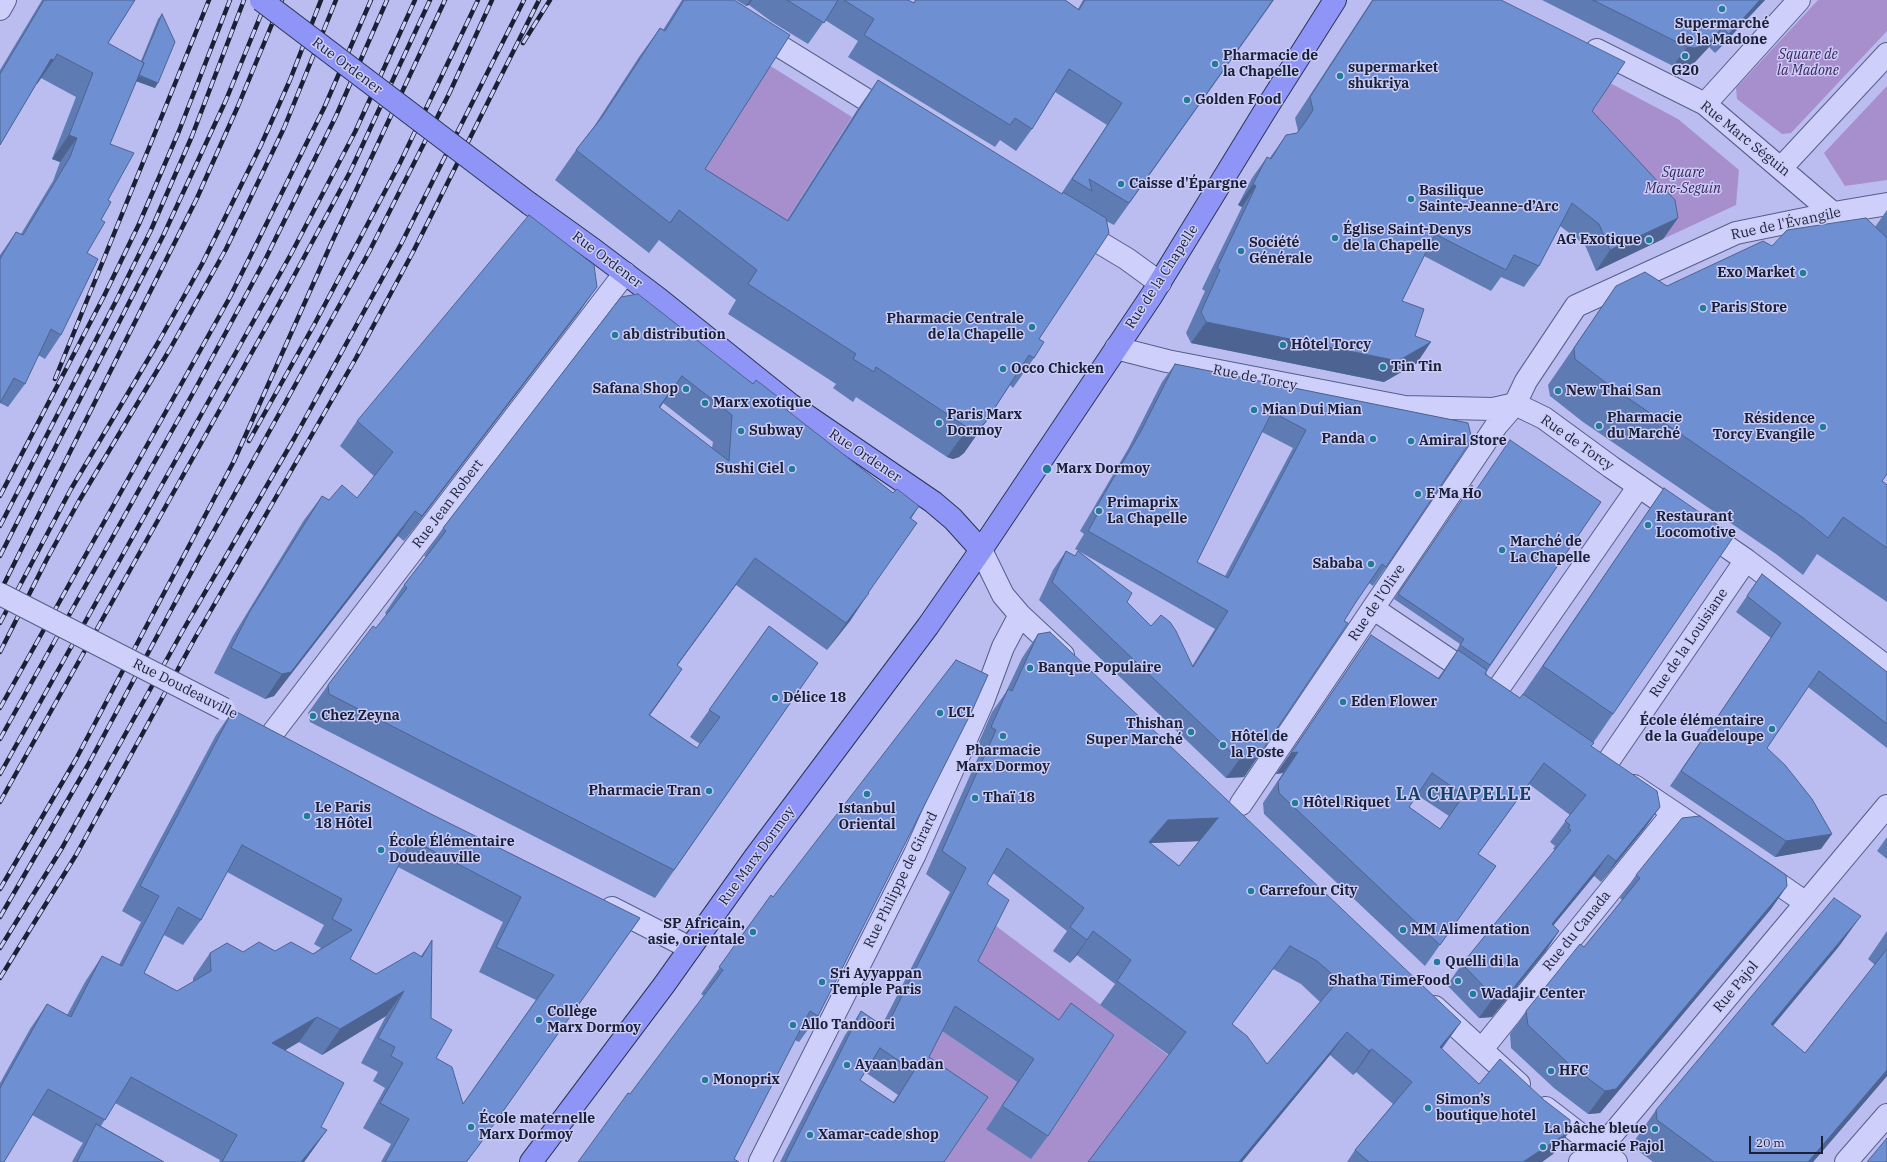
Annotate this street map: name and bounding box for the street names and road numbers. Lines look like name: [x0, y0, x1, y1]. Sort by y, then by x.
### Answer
street label: Rue Ordener: [309, 34, 385, 98]
street label: Rue Marc Séguin: [1697, 98, 1793, 180]
street label: Rue de l'Évangile: [1729, 204, 1843, 244]
street label: Rue de la Chapelle: [1122, 222, 1202, 332]
street label: Rue Ordener: [569, 228, 645, 292]
street label: Rue de Torcy: [1212, 362, 1298, 394]
street label: Rue de Torcy: [1537, 412, 1617, 474]
street label: Rue Ordener: [826, 426, 904, 486]
street label: Rue Jean Robert: [409, 456, 487, 552]
street label: Rue de l'Olive: [1345, 561, 1409, 645]
street label: Rue de la Louisiane: [1646, 585, 1732, 701]
street label: Rue Doudeauville: [130, 655, 240, 723]
street label: Rue Marx Dormoy: [715, 803, 799, 909]
street label: Rue Philippe de Girard: [861, 809, 941, 951]
street label: Rue du Canada: [1539, 887, 1615, 975]
street label: Rue Pajol: [1710, 958, 1762, 1016]

